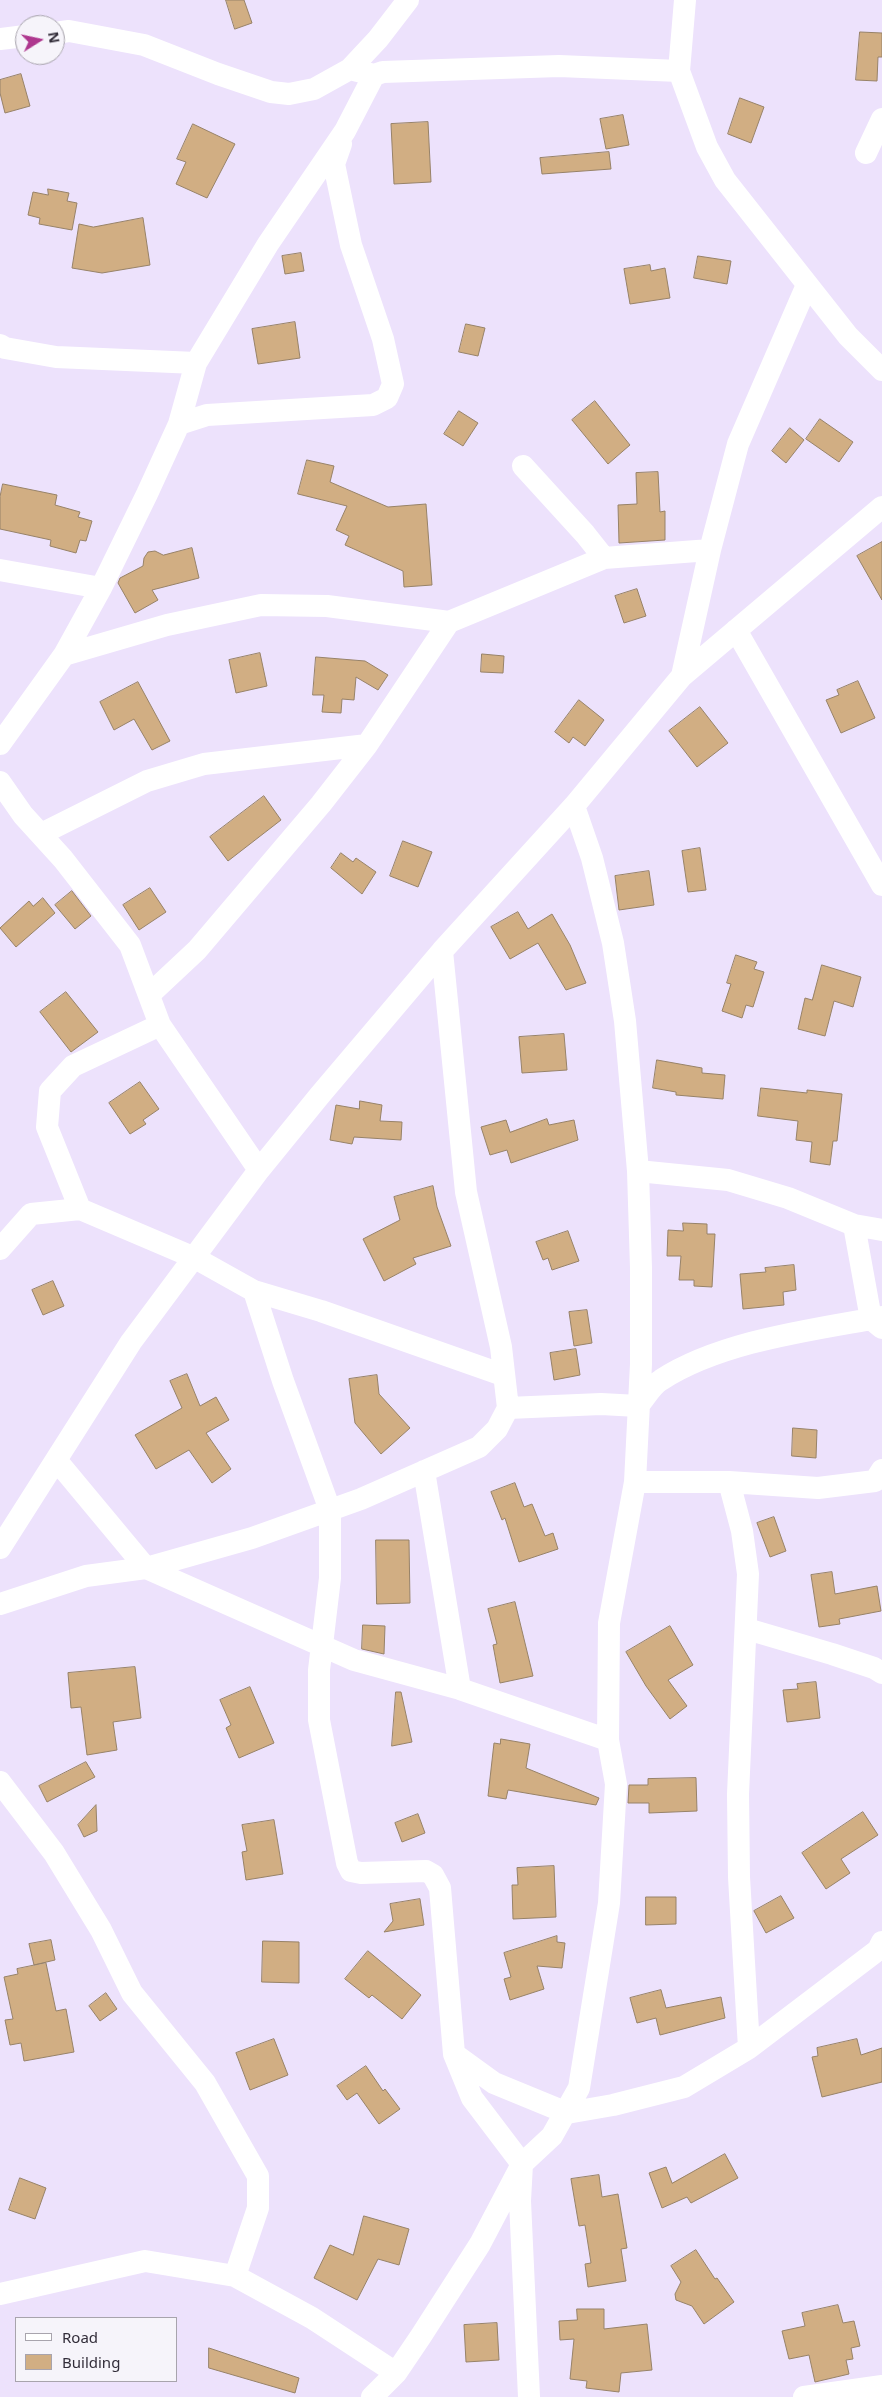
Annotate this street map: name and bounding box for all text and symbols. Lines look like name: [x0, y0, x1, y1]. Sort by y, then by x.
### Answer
north arrow: [15, 15, 65, 65]
text: N: [44, 30, 65, 45]
legend: [15, 2317, 178, 2382]
text: Road: [62, 2327, 98, 2347]
text: Building: [62, 2352, 120, 2372]

